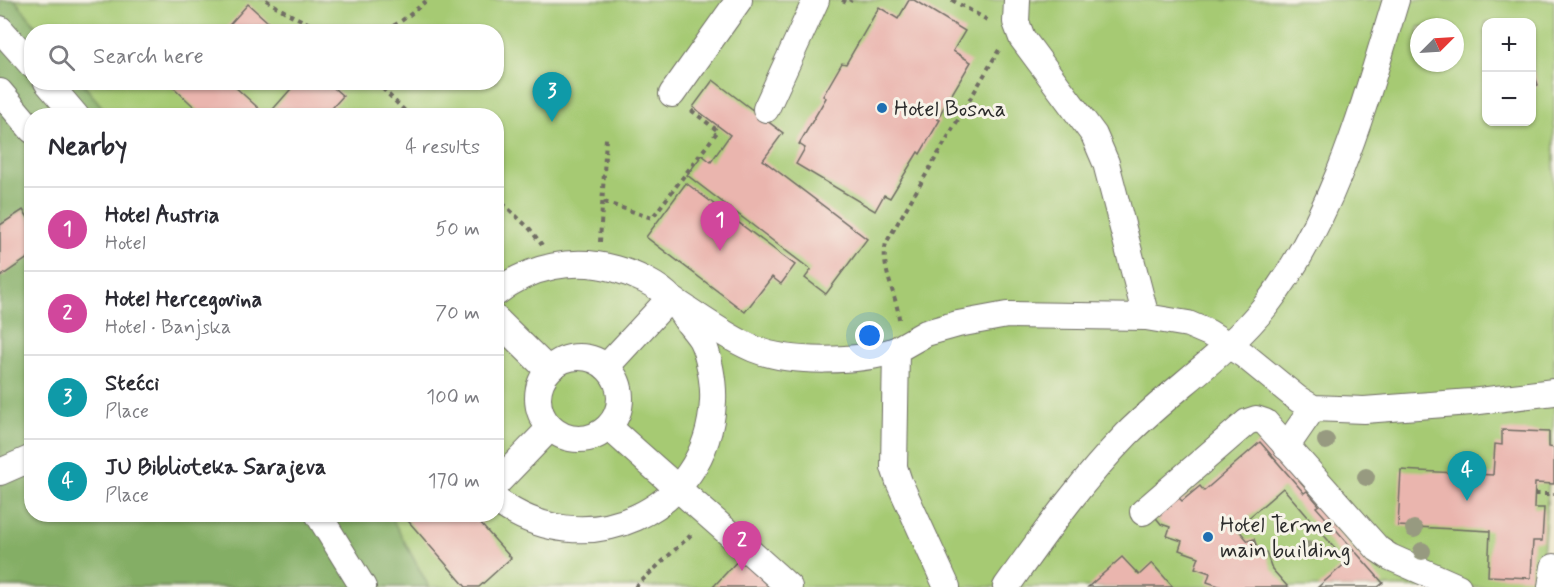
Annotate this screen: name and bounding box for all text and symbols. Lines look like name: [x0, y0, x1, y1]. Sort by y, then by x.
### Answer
north arrow: [1410, 18, 1464, 72]
map controls: [1482, 18, 1536, 126]
button: +: [1482, 18, 1536, 72]
search box: [24, 24, 504, 90]
icon: search: [45, 41, 78, 74]
text: Search here: [93, 43, 204, 71]
pin: 3: [532, 72, 572, 122]
button: −: [1482, 72, 1536, 126]
place label: Hotel Bosna: [894, 96, 1006, 124]
marker: Hotel Bosna: [875, 101, 889, 115]
text: Nearby: [48, 130, 127, 164]
text: 4 results: [405, 134, 480, 161]
text: Hotel Austria: [105, 202, 219, 230]
pin: 1: [700, 202, 740, 251]
text: 1: [63, 216, 72, 243]
text: 50 m: [435, 216, 480, 243]
text: Hotel: [105, 230, 146, 257]
text: Hotel Hercegovina: [105, 286, 262, 314]
text: 2: [63, 300, 72, 327]
text: 70 m: [435, 300, 480, 327]
text: Hotel · Banjska: [105, 314, 231, 341]
your location: [855, 321, 884, 350]
text: Stećci: [105, 370, 159, 398]
text: 3: [63, 384, 72, 411]
text: 100 m: [426, 384, 480, 411]
text: Place: [105, 398, 149, 425]
pin: 4: [1448, 452, 1486, 501]
text: JU Biblioteka Sarajeva: [105, 454, 326, 482]
text: 4: [62, 468, 73, 495]
text: 170 m: [428, 468, 480, 495]
text: Place: [105, 482, 149, 509]
place label: Hotel Terme main building: [1220, 512, 1351, 566]
pin: 2: [722, 522, 762, 571]
marker: Hotel Terme main building: [1201, 530, 1215, 544]

